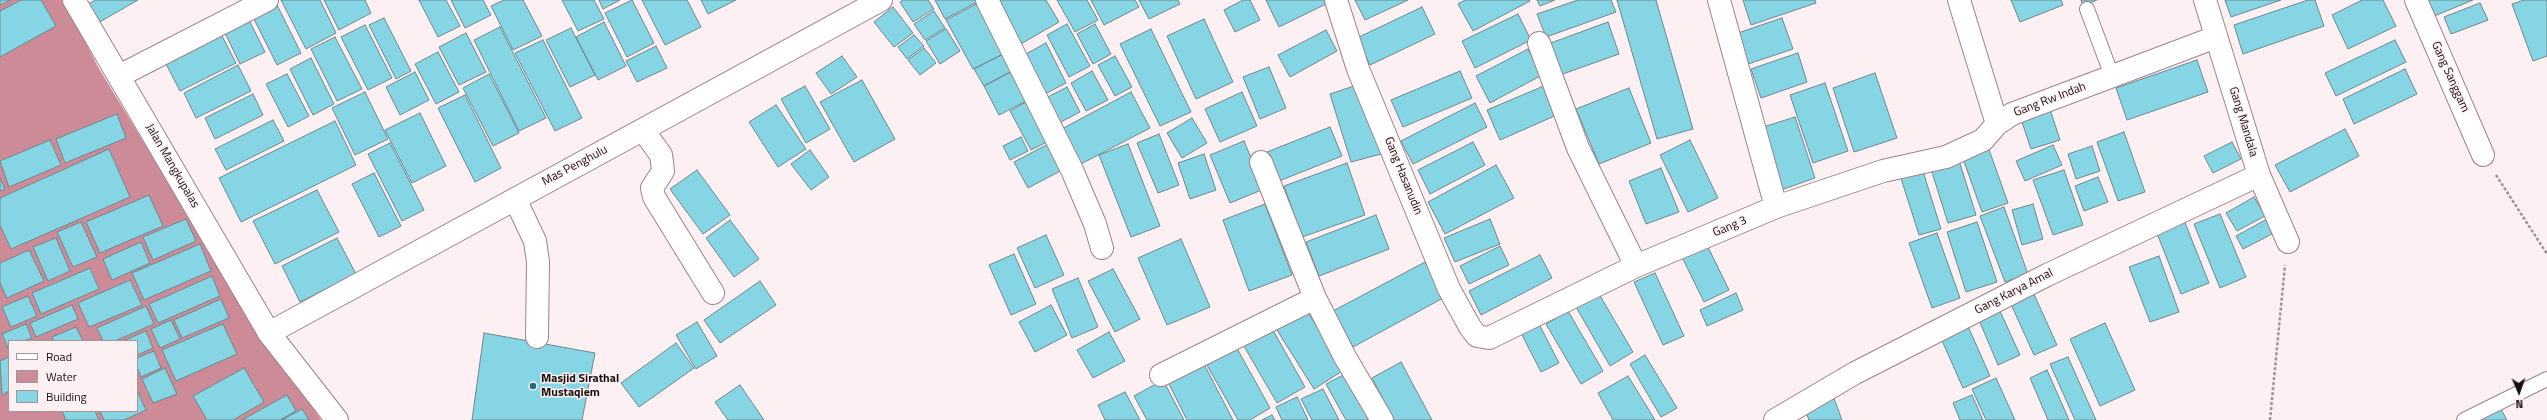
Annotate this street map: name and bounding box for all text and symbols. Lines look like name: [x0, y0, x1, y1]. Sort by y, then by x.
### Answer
street label: Gang Sanggam: [2428, 39, 2472, 115]
street label: Gang Rw Indah: [2012, 80, 2088, 120]
street label: Gang Mandala: [2226, 85, 2260, 159]
street label: Jalan Mangkupalas: [142, 121, 202, 211]
street label: Gang Hasanudin: [1381, 135, 1425, 217]
street label: Mas Penghulu: [540, 143, 610, 189]
street label: Gang 3: [1711, 213, 1749, 241]
street label: Gang Karya Amal: [1972, 266, 2056, 318]
legend: [8, 340, 138, 412]
text: Road: [46, 347, 72, 366]
text: Water: [46, 367, 77, 386]
place label: Masjid Sirathal Mustaqiem: [541, 372, 619, 400]
north arrow: [2499, 372, 2539, 412]
marker: Masjid Sirathal Mustaqiem: [528, 381, 538, 391]
text: Building: [46, 387, 87, 406]
text: N: [2515, 396, 2524, 412]

